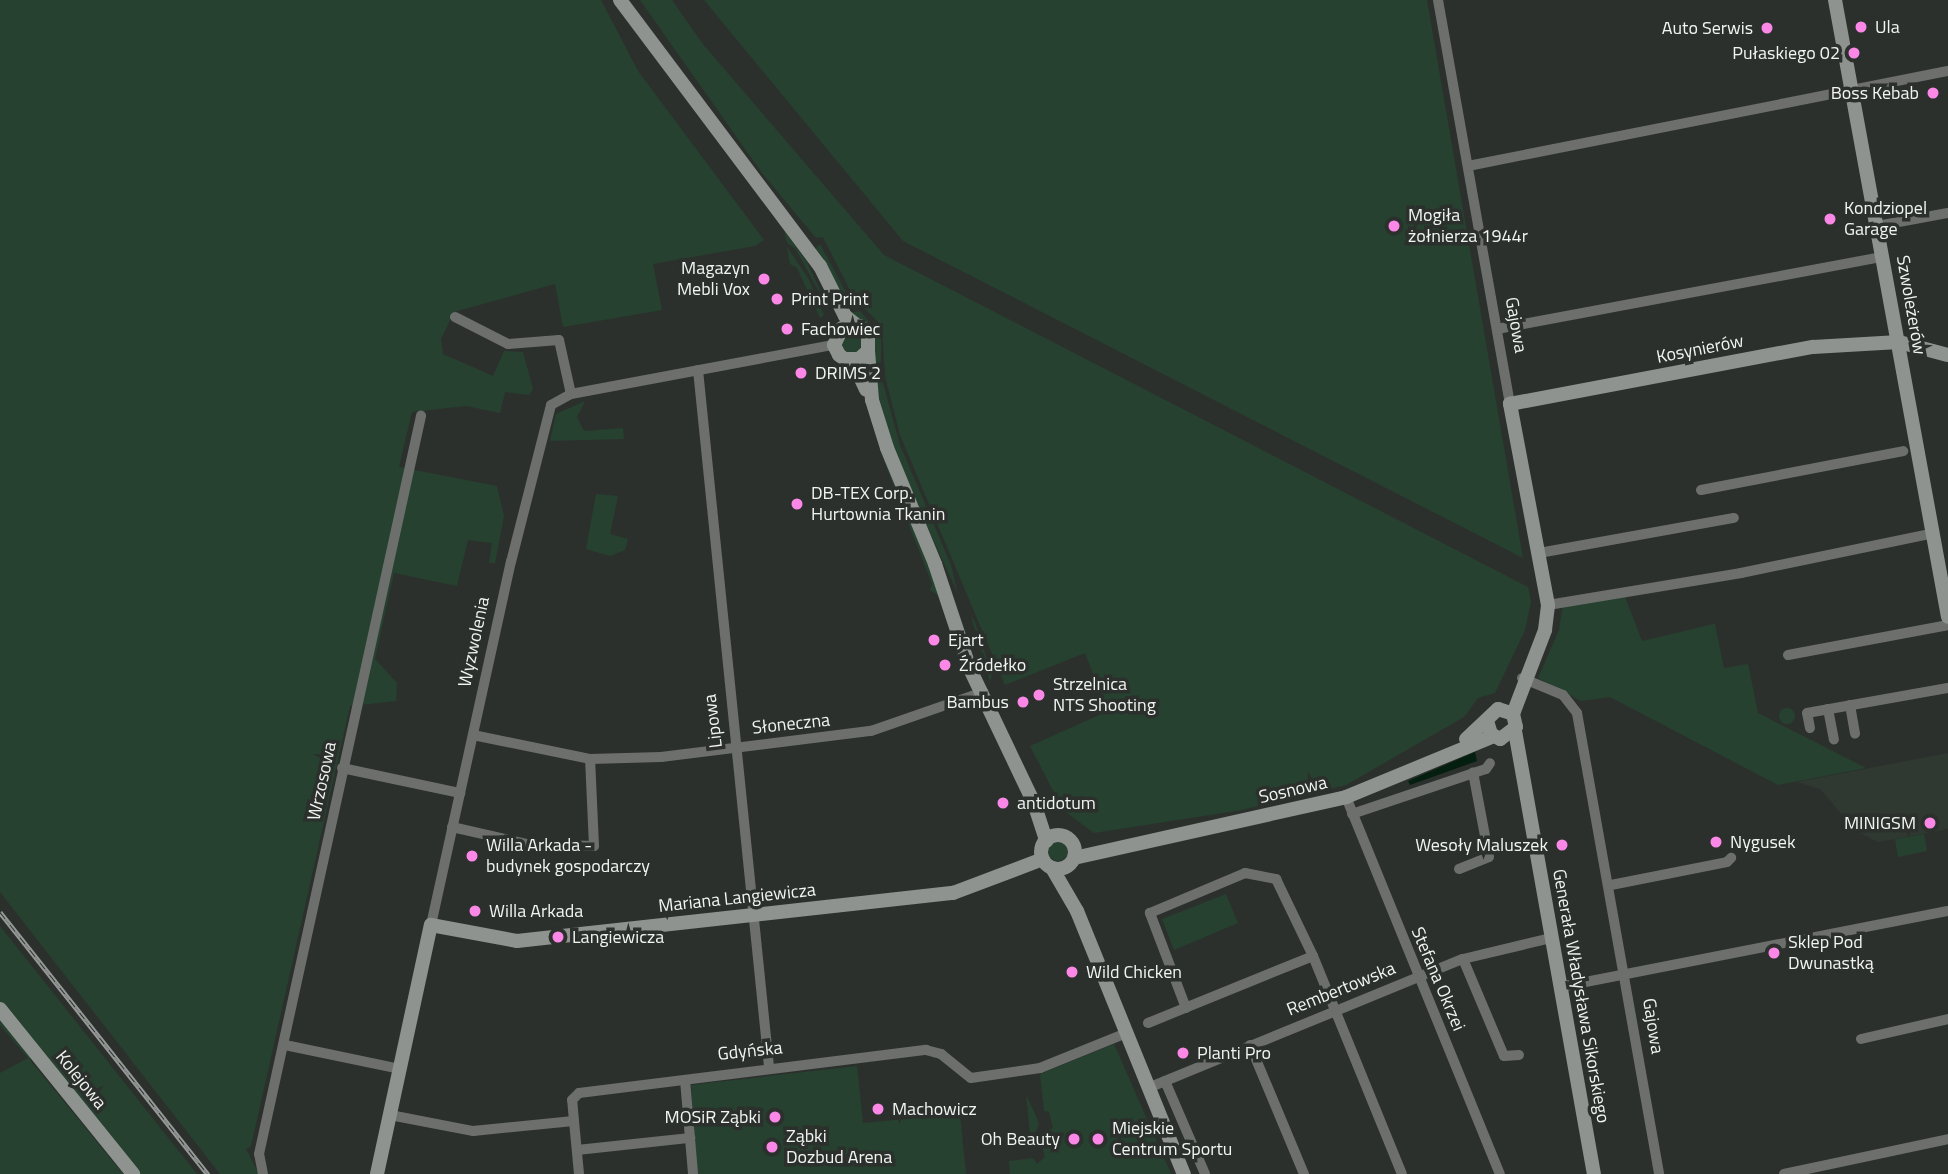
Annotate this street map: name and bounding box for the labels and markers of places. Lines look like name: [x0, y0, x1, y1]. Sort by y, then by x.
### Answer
place label: Ula: [1875, 16, 1900, 38]
place label: Auto Serwis: [1662, 17, 1753, 39]
marker: Ula: [1853, 19, 1869, 35]
marker: Auto Serwis: [1759, 20, 1775, 36]
place label: Pułaskiego 02: [1732, 42, 1840, 64]
marker: Pułaskiego 02: [1846, 45, 1862, 61]
place label: Boss Kebab: [1831, 82, 1919, 104]
marker: Boss Kebab: [1925, 85, 1941, 101]
place label: Kondziopel Garage: [1844, 198, 1927, 241]
place label: Mogiła żołnierza 1944r: [1408, 205, 1528, 248]
marker: Kondziopel Garage: [1822, 211, 1838, 227]
marker: Mogiła żołnierza 1944r: [1386, 218, 1402, 234]
place label: Magazyn Mebli Vox: [677, 258, 750, 300]
marker: Magazyn Mebli Vox: [756, 271, 772, 287]
place label: Print Print: [791, 288, 869, 310]
marker: Print Print: [769, 291, 785, 307]
place label: Fachowiec: [801, 318, 880, 340]
marker: Fachowiec: [779, 321, 795, 337]
place label: DRIMS 2: [815, 362, 881, 384]
marker: DRIMS 2: [793, 365, 809, 381]
place label: DB-TEX Corp. Hurtownia Tkanin: [811, 483, 945, 526]
marker: DB-TEX Corp. Hurtownia Tkanin: [789, 496, 805, 512]
place label: Ejart: [948, 629, 983, 651]
marker: Ejart: [926, 632, 942, 648]
place label: Źródełko: [959, 654, 1026, 676]
marker: Źródełko: [937, 657, 953, 673]
place label: Strzelnica NTS Shooting: [1053, 674, 1156, 716]
marker: Strzelnica NTS Shooting: [1031, 687, 1047, 703]
place label: Bambus: [946, 691, 1009, 713]
marker: Bambus: [1015, 694, 1031, 710]
place label: antidotum: [1017, 792, 1096, 814]
marker: antidotum: [995, 795, 1011, 811]
place label: MINIGSM: [1844, 812, 1916, 834]
marker: MINIGSM: [1922, 815, 1938, 831]
place label: Nygusek: [1730, 831, 1796, 853]
place label: Wesoły Maluszek: [1415, 834, 1548, 856]
marker: Nygusek: [1708, 834, 1724, 850]
place label: Willa Arkada - budynek gospodarczy: [486, 835, 650, 878]
marker: Wesoły Maluszek: [1554, 837, 1570, 853]
marker: Willa Arkada - budynek gospodarczy: [464, 848, 480, 864]
place label: Willa Arkada: [489, 900, 583, 922]
marker: Willa Arkada: [467, 903, 483, 919]
place label: Langiewicza: [572, 926, 664, 948]
marker: Langiewicza: [550, 929, 566, 945]
place label: Sklep Pod Dwunastką: [1788, 932, 1874, 974]
marker: Sklep Pod Dwunastką: [1766, 945, 1782, 961]
place label: Wild Chicken: [1086, 961, 1182, 983]
marker: Wild Chicken: [1064, 964, 1080, 980]
place label: Planti Pro: [1197, 1042, 1271, 1064]
marker: Planti Pro: [1175, 1045, 1191, 1061]
place label: Machowicz: [892, 1098, 977, 1120]
marker: Machowicz: [870, 1101, 886, 1117]
place label: MOSiR Ząbki: [665, 1106, 761, 1128]
marker: MOSiR Ząbki: [767, 1109, 783, 1125]
place label: Miejskie Centrum Sportu: [1112, 1118, 1232, 1160]
place label: Ząbki Dozbud Arena: [786, 1126, 892, 1168]
place label: Oh Beauty: [981, 1128, 1060, 1150]
marker: Oh Beauty: [1066, 1131, 1082, 1147]
marker: Miejskie Centrum Sportu: [1090, 1131, 1106, 1147]
marker: Ząbki Dozbud Arena: [764, 1139, 780, 1155]

